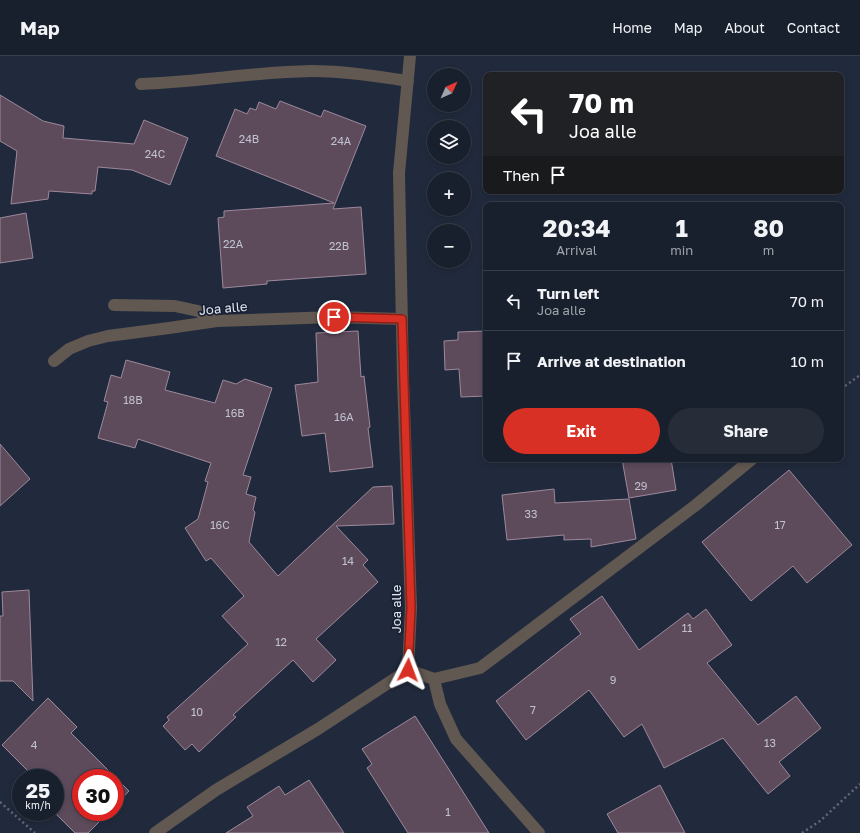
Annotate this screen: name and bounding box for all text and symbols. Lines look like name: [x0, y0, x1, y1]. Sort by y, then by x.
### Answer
text: Map: [20, 16, 60, 39]
text: Home: [612, 19, 652, 36]
text: Map: [674, 19, 702, 36]
text: About: [724, 19, 765, 36]
text: Contact: [787, 19, 840, 36]
north arrow: [427, 68, 471, 112]
map controls: [427, 68, 471, 268]
text: 70 m: [569, 86, 634, 119]
icon: left: [503, 88, 555, 140]
button: layers: [427, 120, 471, 164]
text: Joa alle: [569, 120, 636, 142]
house number: 24B: [239, 132, 259, 145]
house number: 24A: [331, 134, 352, 147]
house number: 24C: [145, 147, 165, 160]
icon: arrive: [547, 164, 569, 186]
text: Then: [503, 166, 539, 184]
button: +: [427, 172, 471, 216]
text: 20:34: [543, 213, 610, 242]
text: 1: [676, 213, 688, 242]
text: 80: [753, 213, 784, 242]
button: −: [427, 224, 471, 268]
house number: 22A: [223, 237, 244, 250]
house number: 22B: [329, 239, 349, 252]
text: Arrival: [556, 242, 597, 258]
text: min: [670, 242, 693, 258]
text: m: [763, 242, 774, 258]
text: Turn left: [537, 284, 599, 302]
icon: left: [503, 290, 525, 312]
text: 70 m: [790, 292, 824, 310]
street label: Joa alle: [198, 298, 248, 318]
pin: [317, 300, 351, 334]
text: Joa alle: [537, 302, 586, 318]
icon: arrive: [323, 306, 345, 328]
icon: arrive: [503, 350, 525, 372]
text: Arrive at destination: [537, 352, 686, 370]
text: 10 m: [790, 352, 824, 370]
house number: 18B: [123, 393, 143, 406]
house number: 16B: [225, 406, 245, 419]
button: Exit: [503, 408, 660, 454]
button: Share: [668, 408, 824, 454]
house number: 16A: [334, 410, 354, 423]
house number: 29: [634, 479, 648, 492]
house number: 33: [525, 507, 537, 520]
house number: 16C: [210, 518, 230, 531]
house number: 17: [774, 518, 786, 531]
house number: 14: [342, 554, 354, 567]
street label: Joa alle: [388, 585, 404, 633]
house number: 11: [682, 621, 692, 634]
house number: 12: [275, 635, 287, 648]
position arrow: [387, 649, 429, 691]
house number: 9: [610, 673, 616, 686]
house number: 7: [530, 703, 536, 716]
house number: 10: [191, 705, 203, 718]
house number: 13: [764, 736, 776, 749]
house number: 4: [31, 738, 38, 751]
speed limit sign: 30: [72, 769, 124, 821]
text: 25: [26, 778, 50, 802]
text: km/h: [25, 799, 51, 811]
house number: 1: [445, 805, 451, 818]

